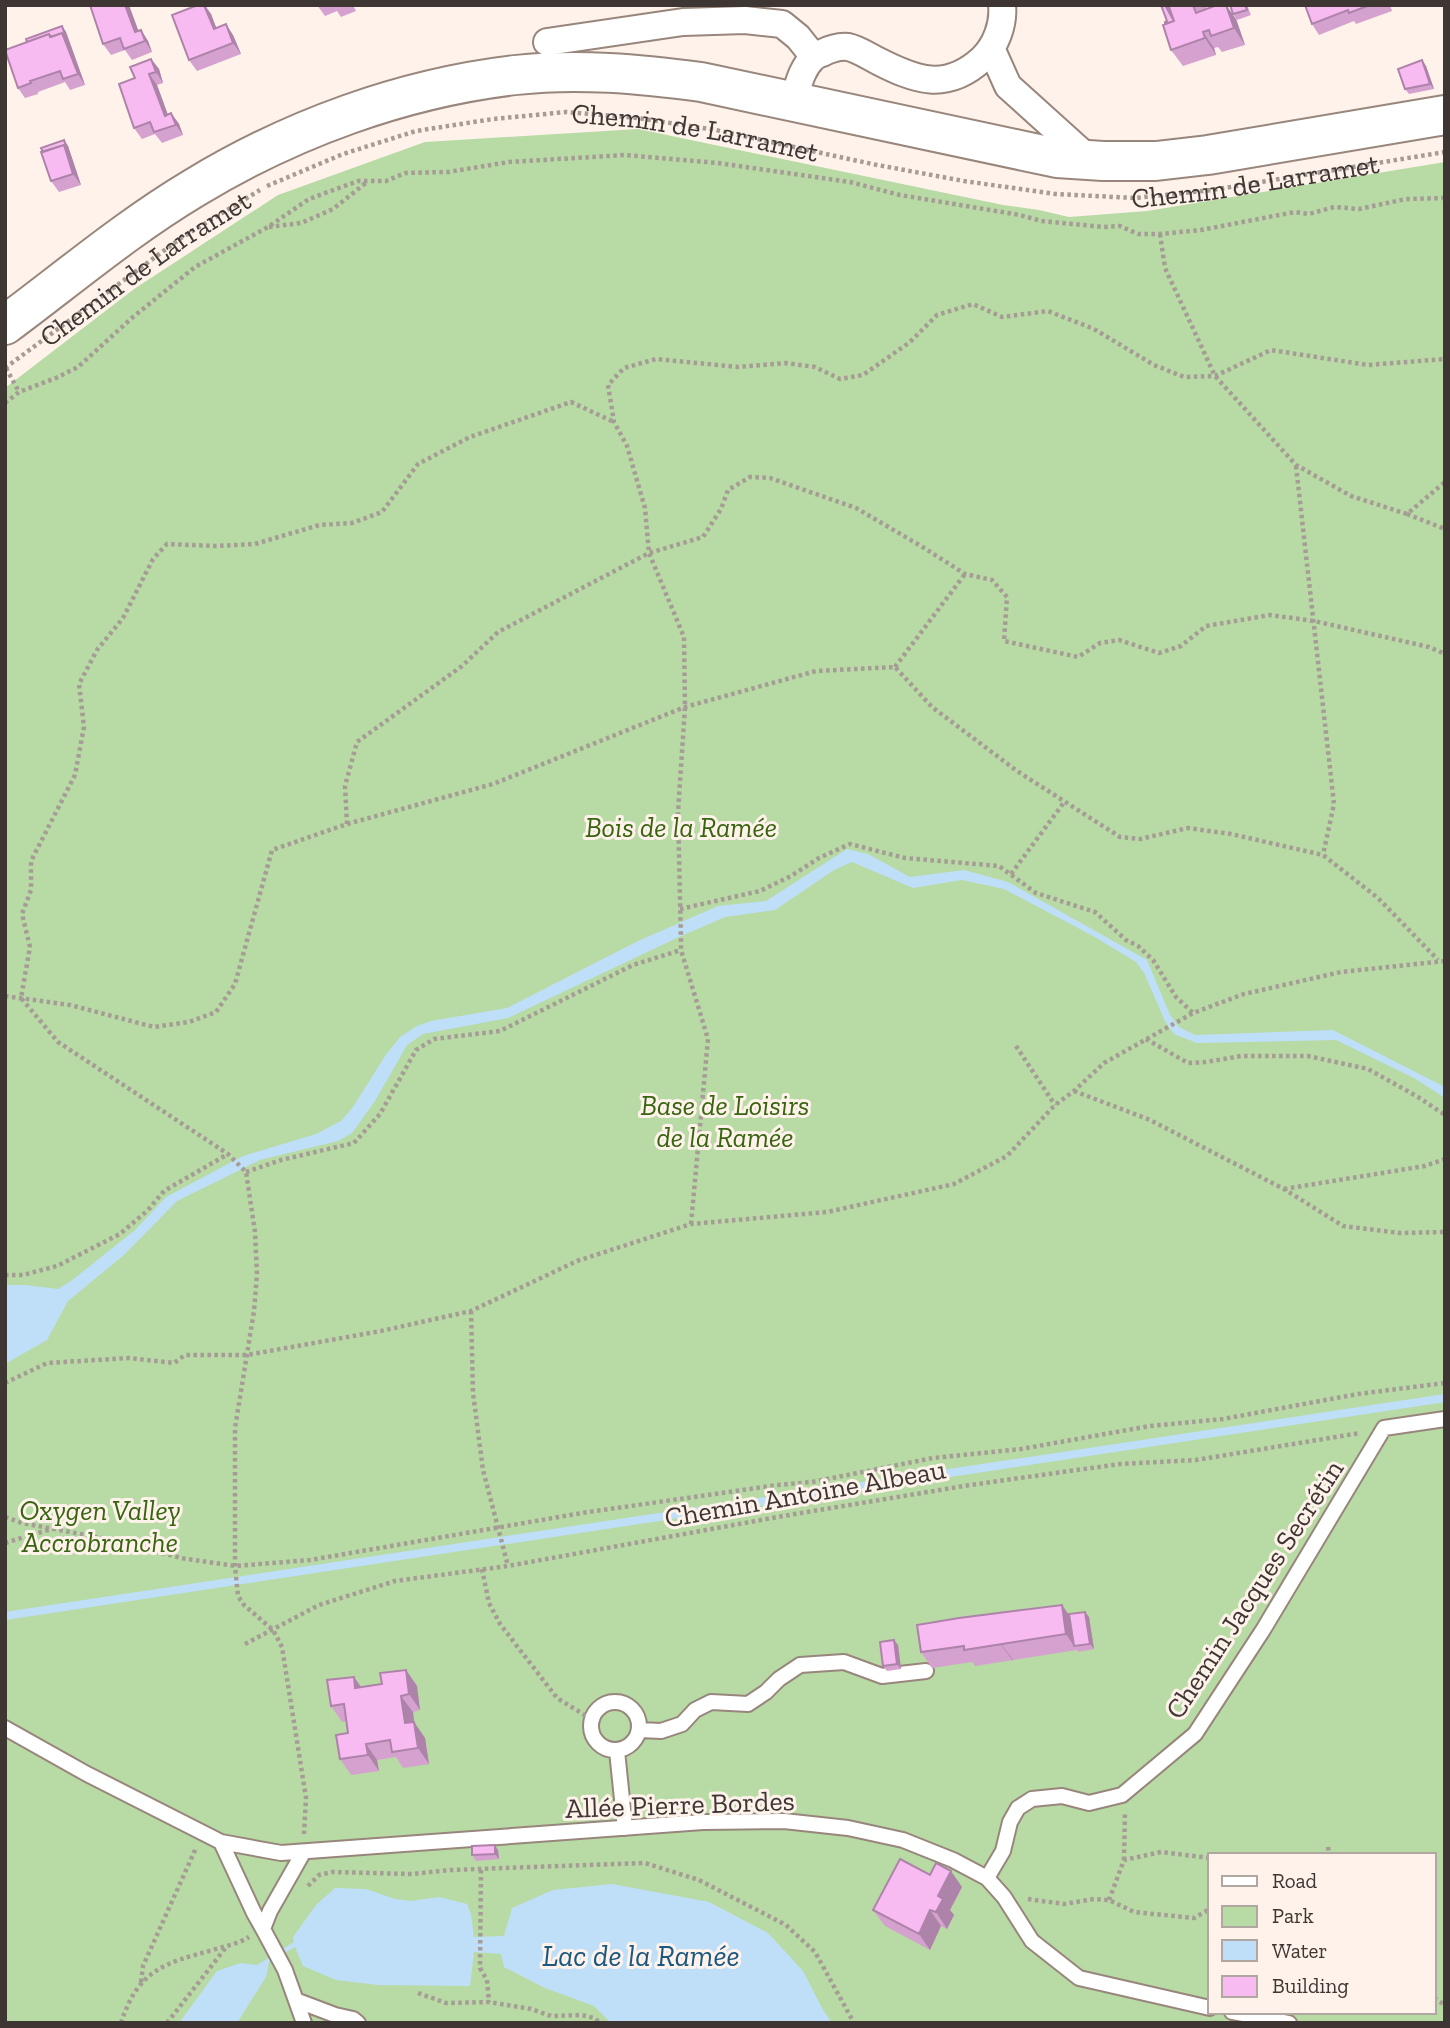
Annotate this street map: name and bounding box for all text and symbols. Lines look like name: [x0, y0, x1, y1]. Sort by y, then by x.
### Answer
street label: Chemin de Larramet: [570, 97, 822, 169]
street label: Chemin de Larramet: [1130, 147, 1382, 215]
street label: Chemin de Larramet: [33, 183, 257, 354]
park label: Bois de la Ramée: [585, 811, 777, 844]
park label: Base de Loisirs de la Ramée: [641, 1089, 809, 1154]
street label: Chemin Antoine Albeau: [662, 1452, 949, 1534]
street label: Chemin Jacques Secrétin: [1158, 1454, 1350, 1725]
park label: Oxygen Valley Accrobranche: [19, 1494, 181, 1559]
street label: Allée Pierre Bordes: [565, 1784, 795, 1825]
legend: [1208, 1853, 1436, 2014]
text: Road: [1272, 1868, 1318, 1893]
text: Park: [1272, 1903, 1314, 1928]
water label: Lac de la Ramée: [542, 1938, 740, 1974]
text: Water: [1272, 1938, 1327, 1963]
text: Building: [1272, 1973, 1349, 1998]

